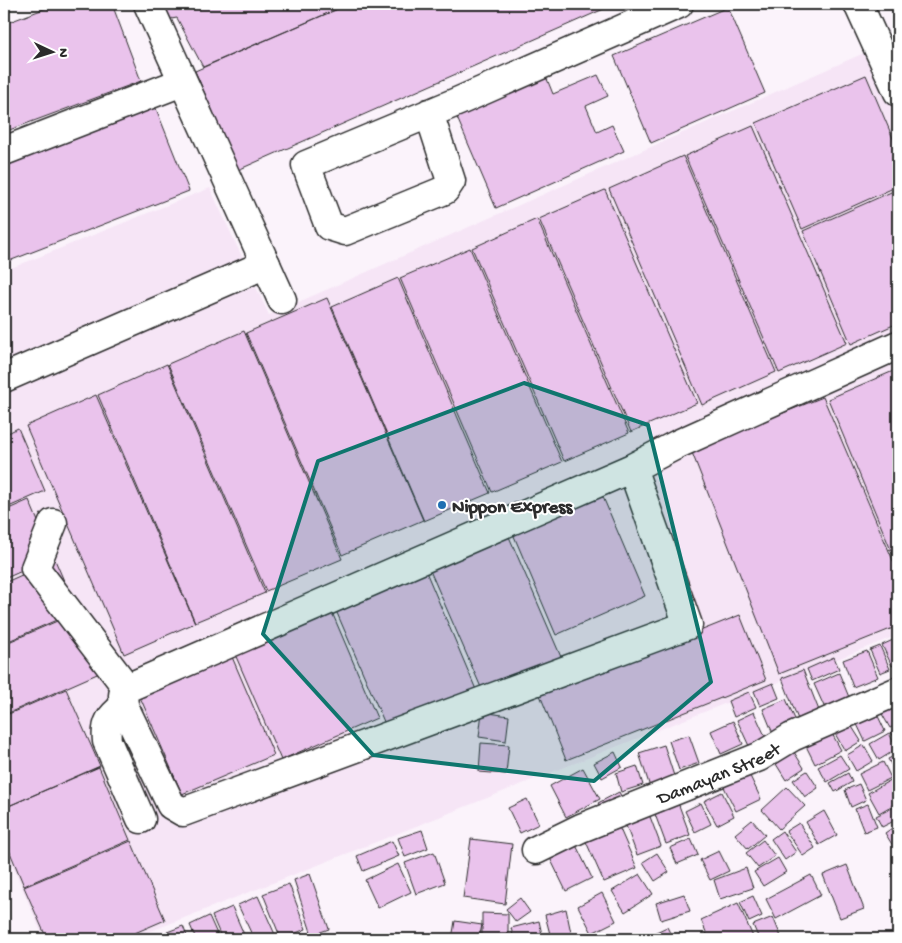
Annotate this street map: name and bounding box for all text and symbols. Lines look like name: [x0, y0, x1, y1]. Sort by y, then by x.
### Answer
north arrow: [28, 28, 78, 78]
text: N: [54, 48, 71, 58]
place label: Nippon Express: [452, 497, 573, 520]
marker: Nippon Express: [436, 499, 448, 511]
street label: Damayan Street: [653, 738, 787, 812]

